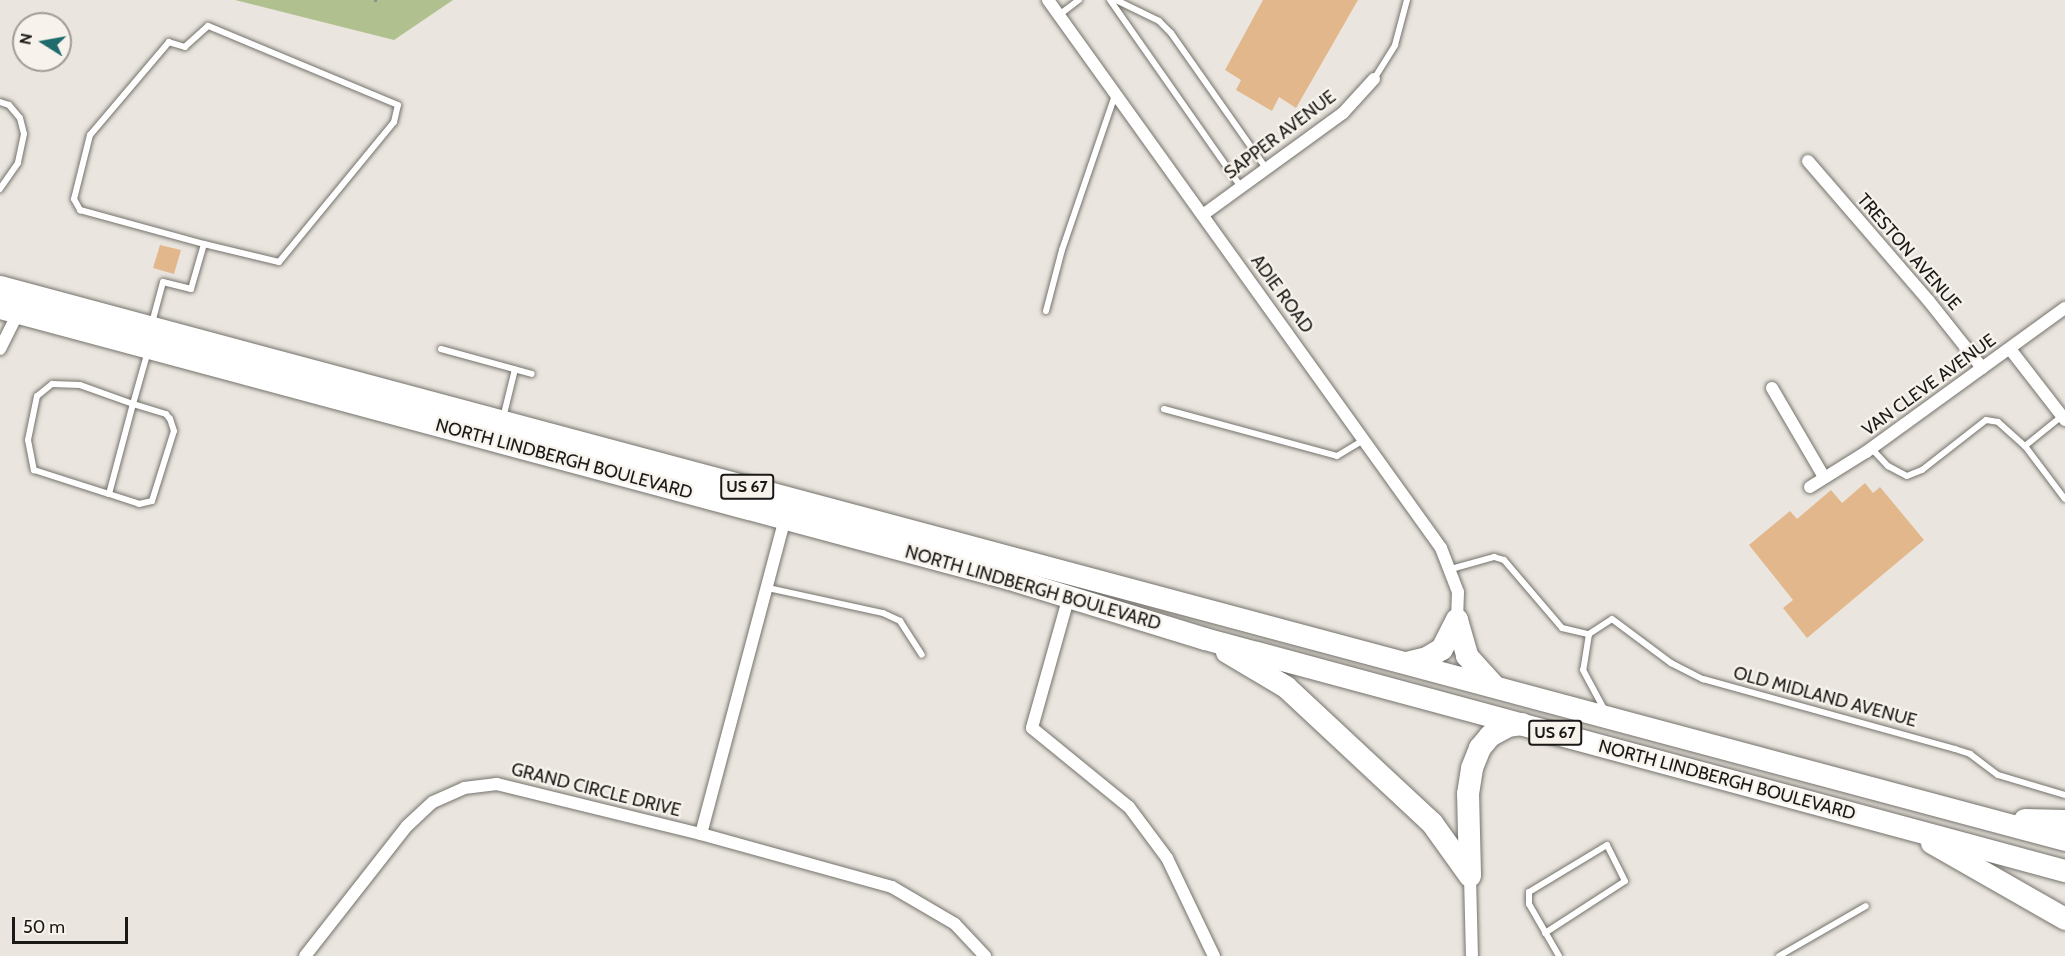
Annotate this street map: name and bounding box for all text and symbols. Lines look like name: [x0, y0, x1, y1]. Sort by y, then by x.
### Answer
north arrow: [12, 12, 72, 72]
text: N: [15, 31, 36, 46]
street label: SAPPER AVENUE: [1220, 86, 1340, 184]
street label: TRESTON AVENUE: [1852, 189, 1966, 315]
street label: ADIE ROAD: [1246, 251, 1318, 337]
street label: VAN CLEVE AVENUE: [1858, 329, 2000, 441]
street label: NORTH LINDBERGH BOULEVARD: [433, 414, 695, 504]
road number: US 67: [720, 474, 774, 500]
street label: NORTH LINDBERGH BOULEVARD: [903, 541, 1163, 635]
street label: OLD MIDLAND AVENUE: [1731, 662, 1919, 732]
road number: US 67: [1528, 720, 1582, 746]
street label: NORTH LINDBERGH BOULEVARD: [1596, 735, 1858, 825]
street label: GRAND CIRCLE DRIVE: [509, 758, 683, 822]
scale bar: [15, 905, 130, 943]
text: 50 m: [23, 916, 65, 938]

